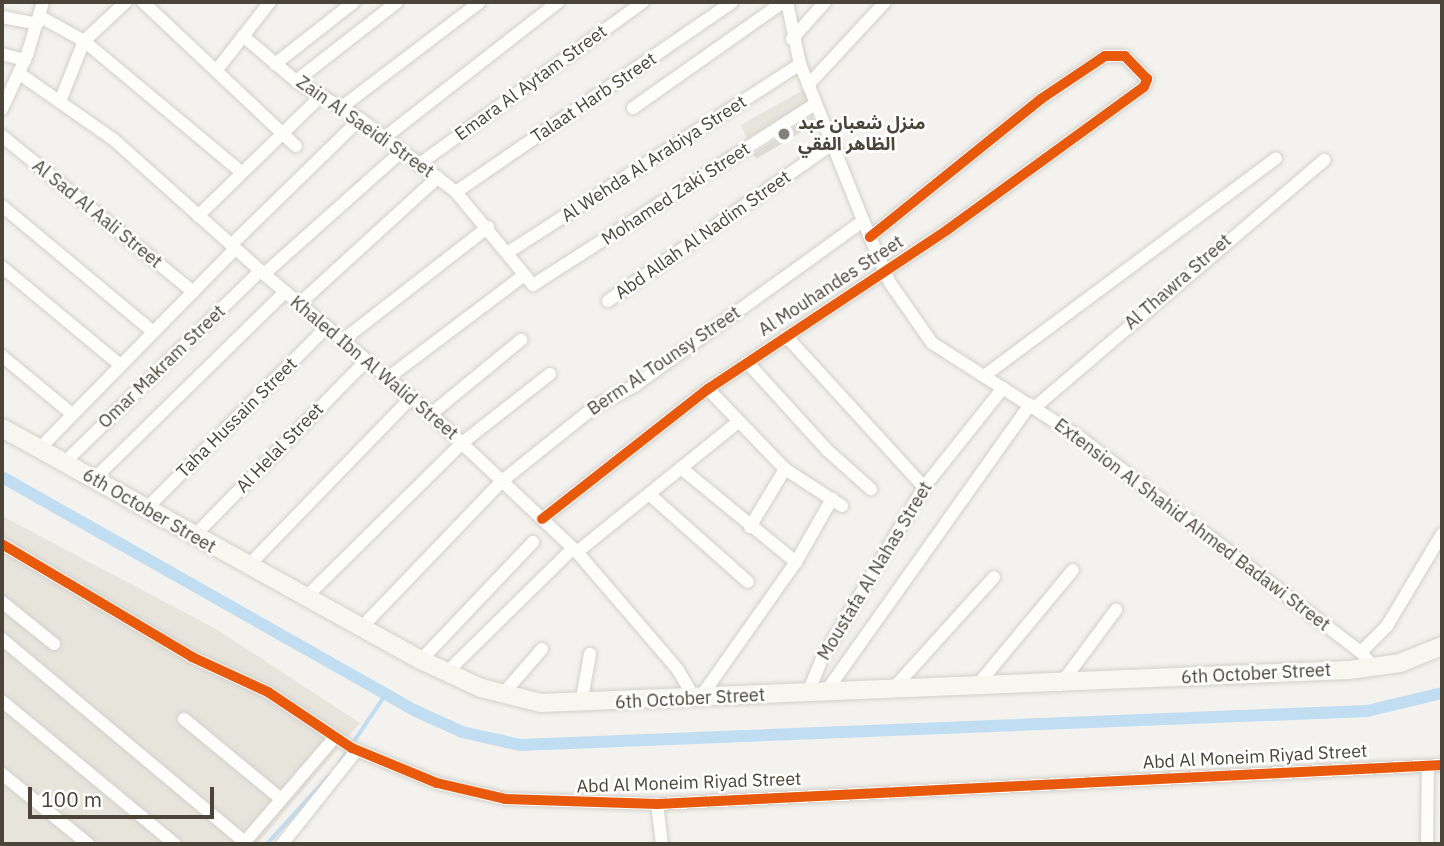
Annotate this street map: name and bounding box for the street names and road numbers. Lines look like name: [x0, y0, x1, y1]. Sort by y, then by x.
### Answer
street label: Emara Al Aytam Street: [451, 21, 611, 145]
street label: Talaat Harb Street: [527, 48, 661, 148]
street label: Zain Al Saeidi Street: [292, 71, 438, 183]
street label: Al Wehda Al Arabiya Street: [557, 91, 751, 227]
street label: Mohamed Zaki Street: [598, 138, 754, 250]
street label: Al Sad Al Aali Street: [28, 155, 166, 273]
street label: Abd Allah Al Nadim Street: [611, 166, 795, 304]
street label: Al Thawra Street: [1120, 230, 1236, 334]
street label: Al Mouhandes Street: [755, 231, 907, 341]
street label: Khaled Ibn Al Walid Street: [286, 291, 462, 445]
street label: Omar Makram Street: [94, 301, 230, 433]
street label: Berm Al Tounsy Street: [584, 302, 744, 420]
street label: Taha Hussain Street: [172, 353, 302, 483]
street label: Al Helal Street: [232, 399, 328, 497]
street label: Extension Al Shahid Ahmed Badawi Street: [1050, 414, 1334, 636]
street label: 6th October Street: [79, 464, 219, 558]
street label: Moustafa Al Nahas Street: [813, 478, 937, 664]
street label: 6th October Street: [1180, 659, 1332, 689]
street label: 6th October Street: [614, 684, 766, 714]
street label: Abd Al Moneim Riyad Street: [1142, 740, 1368, 774]
street label: Abd Al Moneim Riyad Street: [576, 768, 802, 798]

